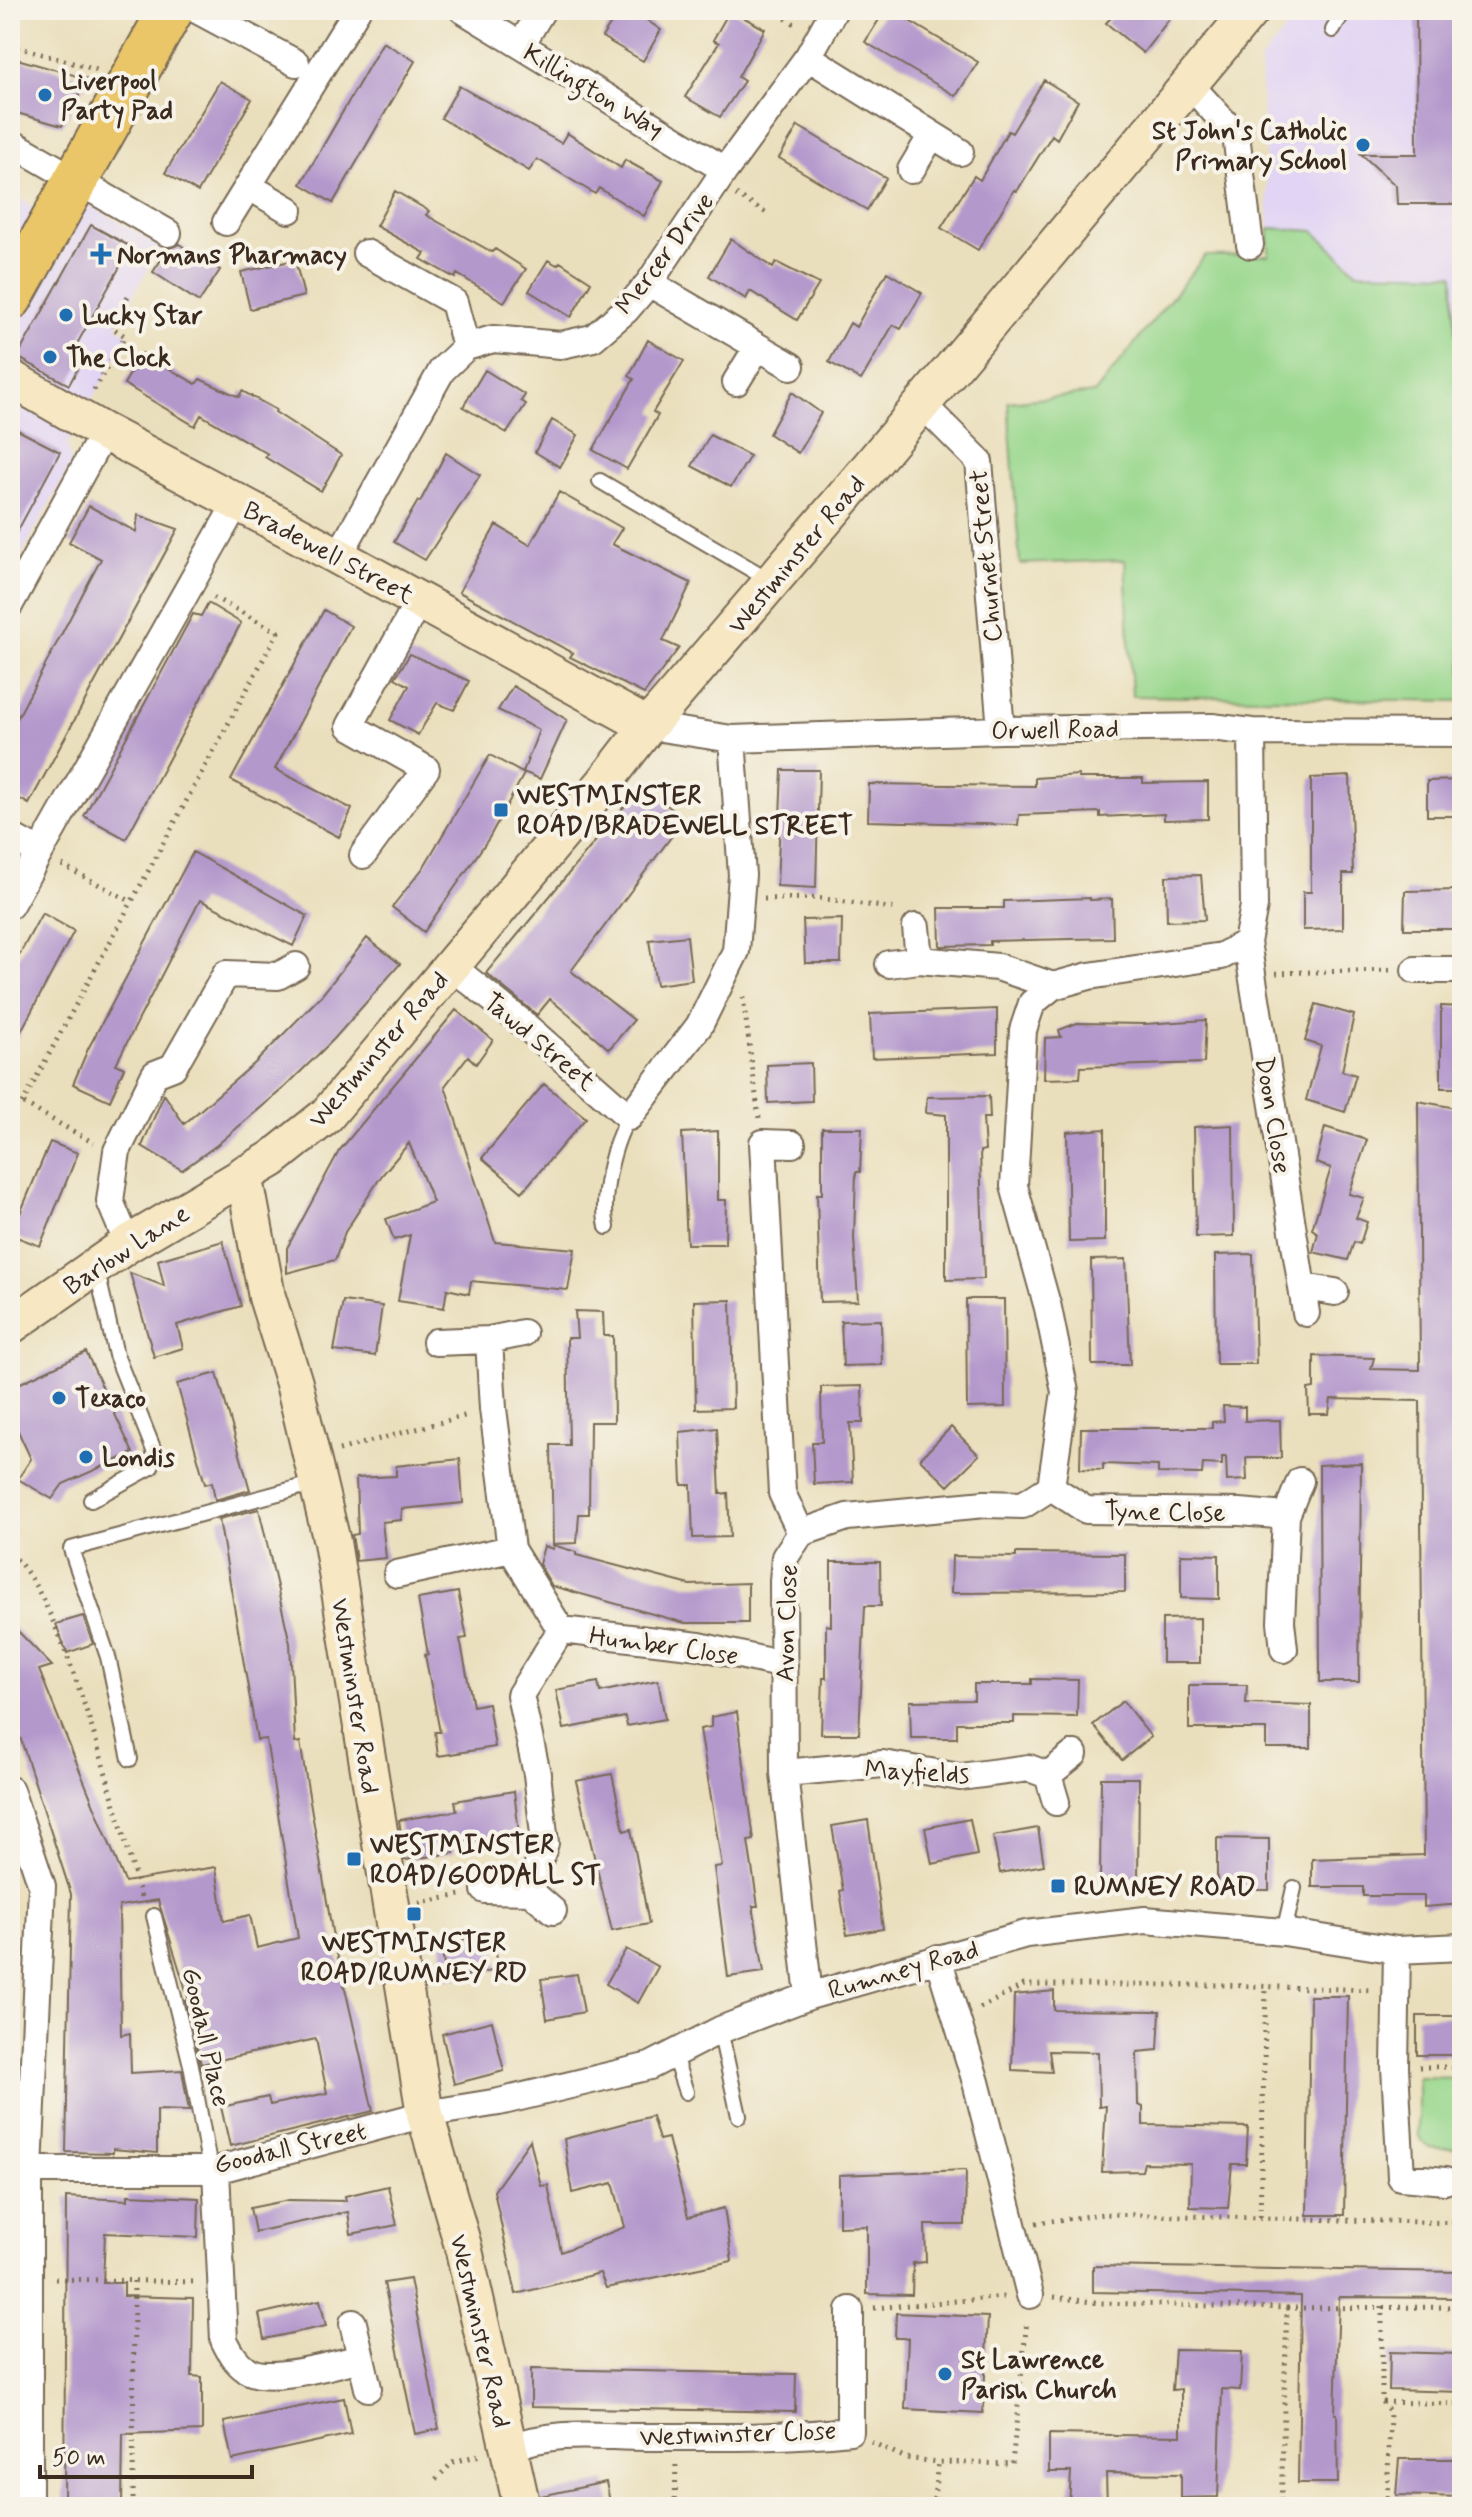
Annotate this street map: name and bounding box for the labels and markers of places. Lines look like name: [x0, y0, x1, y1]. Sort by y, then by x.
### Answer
place label: Liverpool Party Pad: [61, 65, 173, 129]
marker: Liverpool Party Pad: [36, 86, 54, 104]
place label: St John's Catholic Primary School: [1152, 115, 1347, 179]
marker: St John's Catholic Primary School: [1354, 136, 1372, 154]
place label: Normans Pharmacy: [117, 239, 347, 273]
marker: Normans Pharmacy: [92, 245, 110, 263]
place label: Lucky Star: [82, 300, 203, 334]
marker: Lucky Star: [57, 306, 75, 324]
place label: The Clock: [66, 342, 171, 376]
marker: The Clock: [41, 348, 59, 366]
place label: WESTMINSTER ROAD/BRADEWELL STREET: [516, 780, 854, 844]
marker: WESTMINSTER ROAD/BRADEWELL STREET: [492, 801, 510, 819]
place label: Texaco: [75, 1383, 146, 1417]
marker: Texaco: [50, 1389, 68, 1407]
place label: Londis: [102, 1442, 175, 1476]
marker: Londis: [77, 1448, 95, 1466]
place label: WESTMINSTER ROAD/GOODALL ST: [369, 1829, 601, 1893]
marker: WESTMINSTER ROAD/GOODALL ST: [345, 1850, 363, 1868]
place label: RUMNEY ROAD: [1074, 1871, 1256, 1905]
marker: RUMNEY ROAD: [1049, 1877, 1067, 1895]
marker: WESTMINSTER ROAD/RUMNEY RD: [405, 1905, 423, 1923]
place label: WESTMINSTER ROAD/RUMNEY RD: [301, 1927, 527, 1991]
place label: St Lawrence Parish Church: [961, 2344, 1117, 2408]
marker: St Lawrence Parish Church: [936, 2365, 954, 2383]

